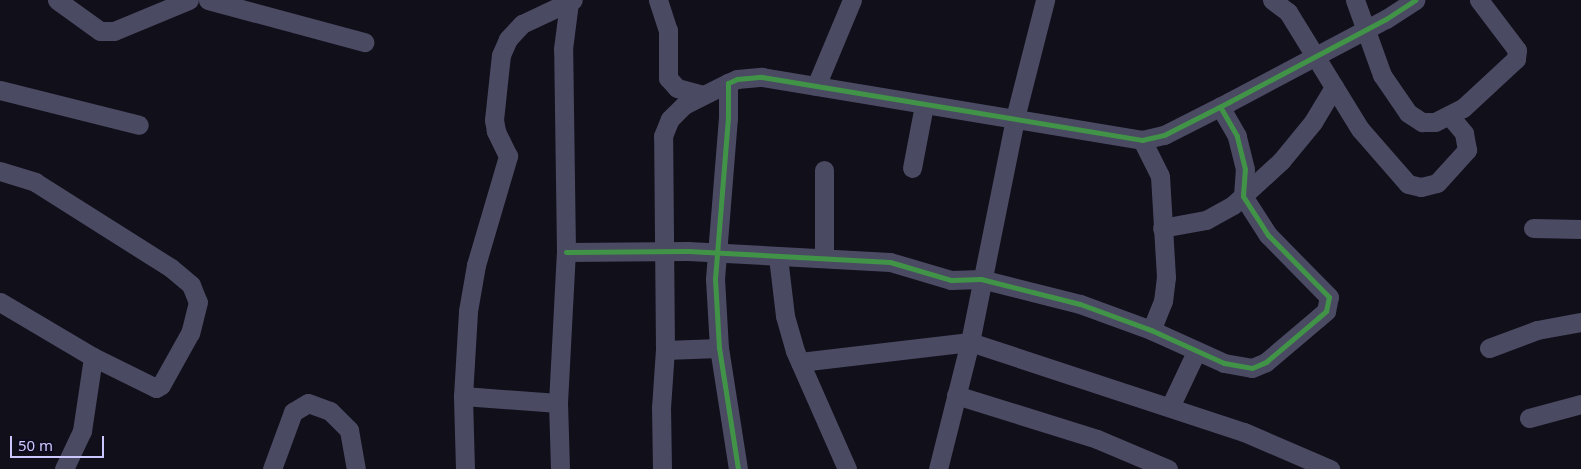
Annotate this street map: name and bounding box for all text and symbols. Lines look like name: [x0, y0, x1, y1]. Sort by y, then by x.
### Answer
scale bar: [12, 426, 106, 458]
text: 50 m: [18, 435, 53, 455]

